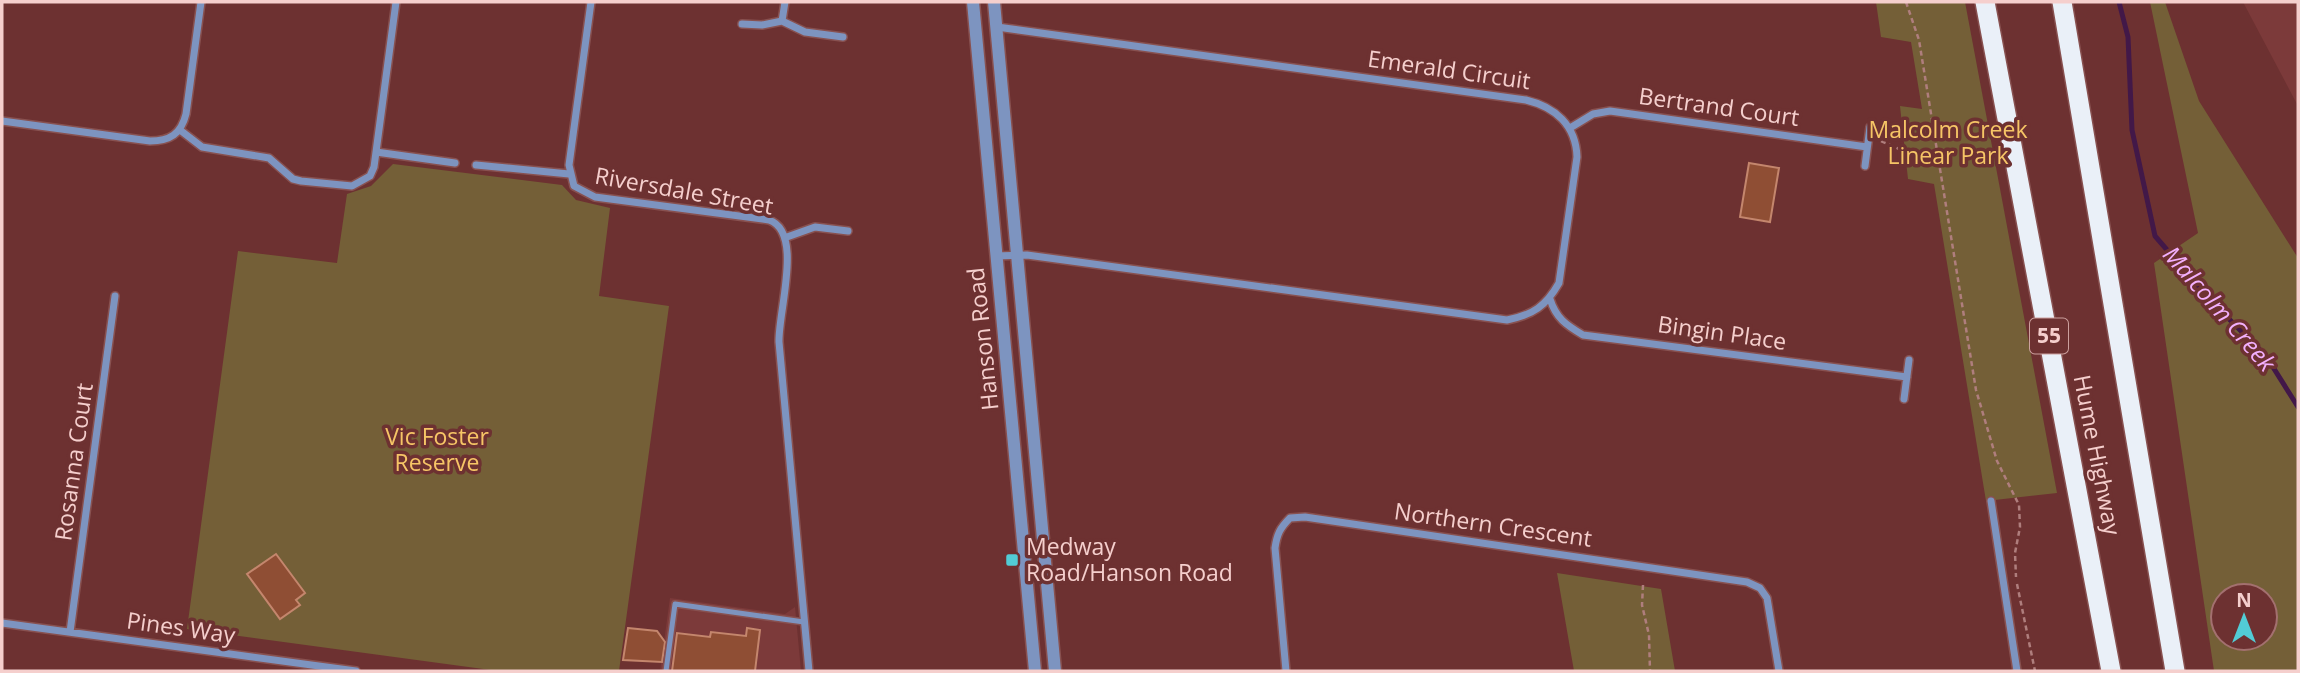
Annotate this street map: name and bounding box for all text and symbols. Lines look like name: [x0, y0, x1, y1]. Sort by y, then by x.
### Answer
street label: Emerald Circuit: [1366, 42, 1532, 96]
street label: Bertrand Court: [1637, 79, 1801, 133]
park label: Malcolm Creek Linear Park: [1868, 113, 2028, 171]
street label: Riversdale Street: [592, 159, 776, 221]
water label: Malcolm Creek: [2156, 238, 2285, 379]
street label: Hanson Road: [959, 266, 1005, 412]
street label: Bingin Place: [1656, 307, 1788, 357]
road number: 55: [2030, 318, 2068, 354]
street label: Hume Highway: [2067, 372, 2129, 538]
street label: Rosanna Court: [46, 381, 100, 543]
park label: Vic Foster Reserve: [385, 420, 489, 478]
street label: Northern Crescent: [1392, 494, 1594, 554]
place label: Medway Road/Hanson Road: [1026, 530, 1233, 588]
marker: Medway Road/Hanson Road: [1004, 552, 1020, 568]
north arrow: [2209, 582, 2279, 652]
text: N: [2236, 587, 2252, 613]
street label: Pines Way: [125, 604, 238, 651]

